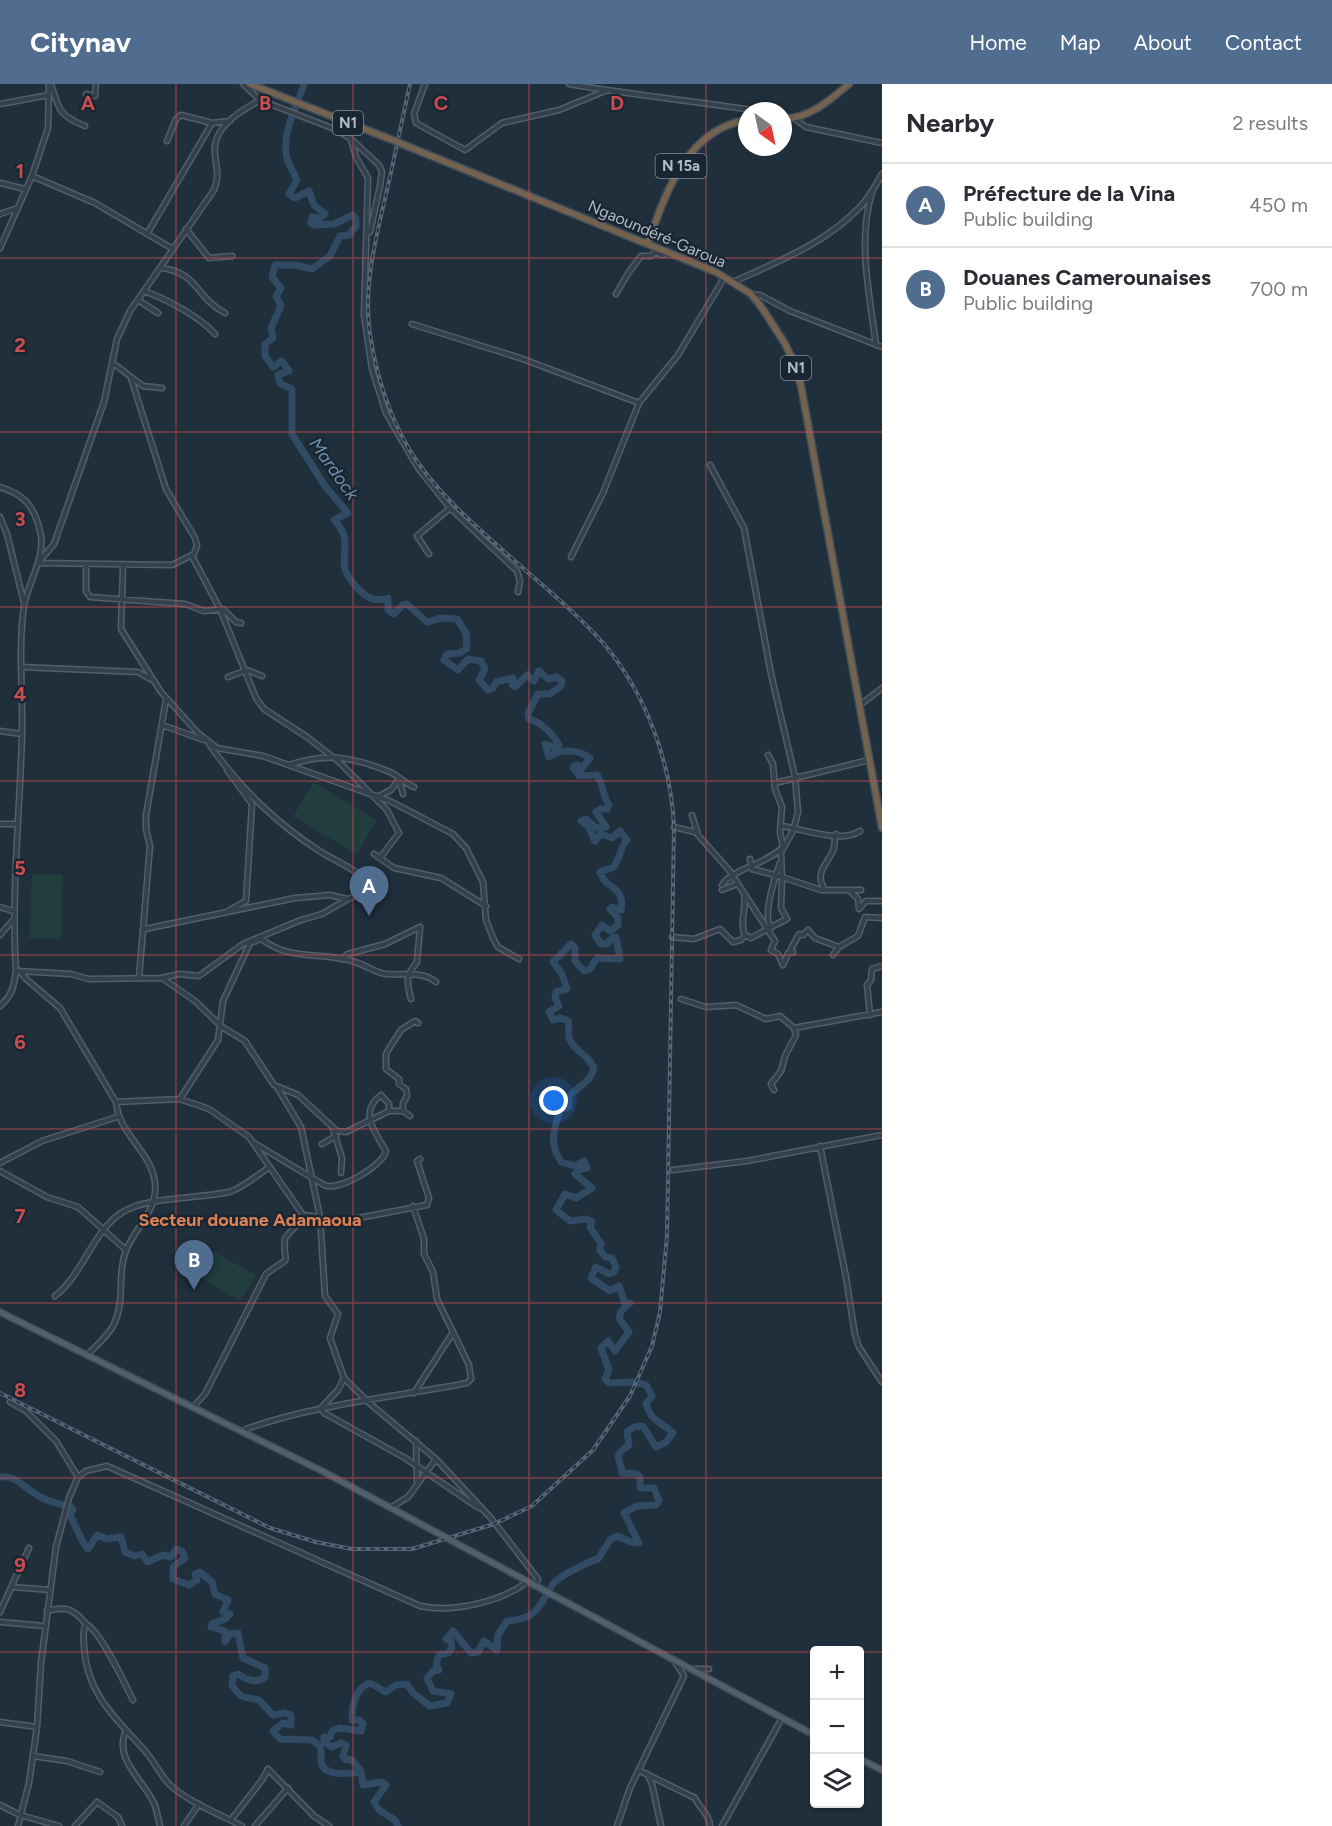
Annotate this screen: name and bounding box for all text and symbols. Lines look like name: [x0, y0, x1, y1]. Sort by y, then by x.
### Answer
text: Citynav: [30, 25, 131, 59]
text: Home: [970, 30, 1027, 55]
text: Map: [1060, 30, 1101, 55]
text: About: [1134, 30, 1192, 55]
text: Contact: [1225, 30, 1302, 55]
text: A: [81, 91, 96, 115]
text: B: [259, 91, 271, 115]
text: C: [434, 91, 448, 115]
text: D: [610, 91, 624, 115]
north arrow: [738, 102, 792, 156]
text: Nearby: [906, 107, 994, 139]
road number: N1: [333, 111, 363, 135]
text: 2 results: [1232, 111, 1308, 135]
road number: N 15a: [656, 154, 706, 178]
text: 1: [16, 159, 24, 183]
text: Préfecture de la Vina: [963, 180, 1175, 207]
text: A: [918, 193, 933, 217]
text: 450 m: [1249, 193, 1308, 217]
street label: Ngaoundéré-Garoua: [585, 196, 729, 272]
text: Public building: [963, 207, 1093, 231]
text: Douanes Camerounaises: [963, 264, 1211, 291]
text: B: [919, 277, 932, 301]
text: 700 m: [1250, 277, 1308, 301]
text: Public building: [963, 291, 1093, 315]
text: 2: [14, 333, 26, 357]
road number: N1: [781, 356, 811, 380]
water label: Mardock: [304, 433, 364, 506]
text: 3: [14, 507, 26, 531]
text: 4: [14, 682, 27, 706]
text: 5: [14, 856, 26, 880]
pin: A: [350, 866, 388, 916]
text: 6: [14, 1030, 26, 1054]
your location: [539, 1086, 568, 1115]
text: 7: [14, 1204, 26, 1228]
district label: Secteur douane Adamaoua: [138, 1209, 362, 1231]
pin: B: [174, 1240, 214, 1290]
text: 8: [14, 1378, 26, 1402]
text: 9: [14, 1553, 26, 1577]
map controls: [810, 1646, 864, 1808]
button: +: [810, 1646, 864, 1700]
button: −: [810, 1700, 864, 1754]
button: layers: [810, 1754, 864, 1808]

